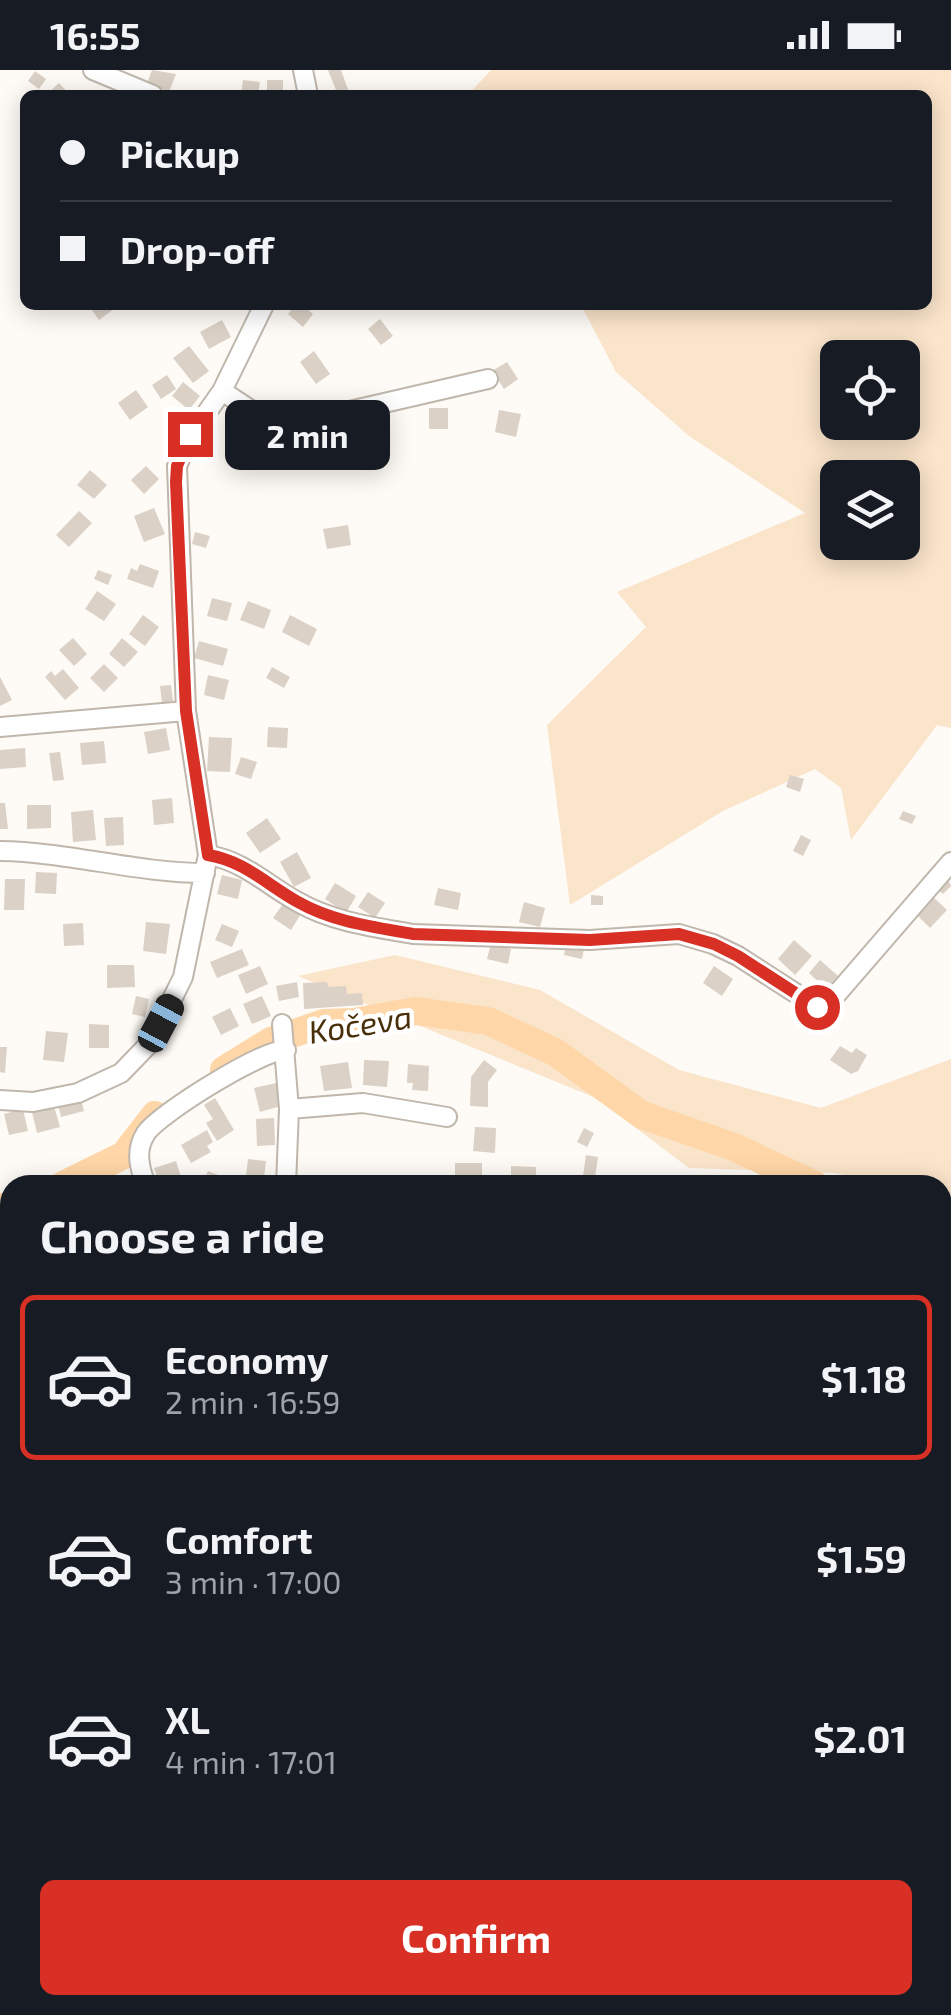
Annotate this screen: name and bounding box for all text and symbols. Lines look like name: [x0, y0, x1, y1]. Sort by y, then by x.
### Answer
text: 16:55: [50, 12, 141, 58]
text: Pickup: [120, 130, 240, 176]
text: Drop-off: [120, 226, 274, 272]
map controls: [820, 340, 920, 560]
button: locate: [820, 340, 920, 440]
callout: 2 min: [225, 399, 390, 469]
route end: [168, 412, 213, 457]
text: 2 min: [267, 416, 348, 454]
button: layers: [820, 460, 920, 560]
route start: [795, 985, 840, 1030]
car: [134, 989, 188, 1057]
water label: Kočeva: [306, 996, 414, 1050]
text: Choose a ride: [40, 1208, 325, 1262]
icon: car: [45, 1333, 135, 1423]
text: Economy: [165, 1336, 329, 1382]
text: $1.18: [821, 1355, 907, 1401]
text: 2 min · 16:59: [165, 1382, 341, 1420]
icon: car: [45, 1513, 135, 1603]
text: Comfort: [165, 1516, 313, 1562]
text: $1.59: [816, 1535, 907, 1581]
text: 3 min · 17:00: [165, 1562, 342, 1600]
icon: car: [45, 1693, 135, 1783]
text: XL: [165, 1696, 210, 1742]
text: $2.01: [813, 1715, 907, 1761]
text: 4 min · 17:01: [165, 1742, 337, 1780]
button: Confirm: [40, 1880, 912, 1995]

